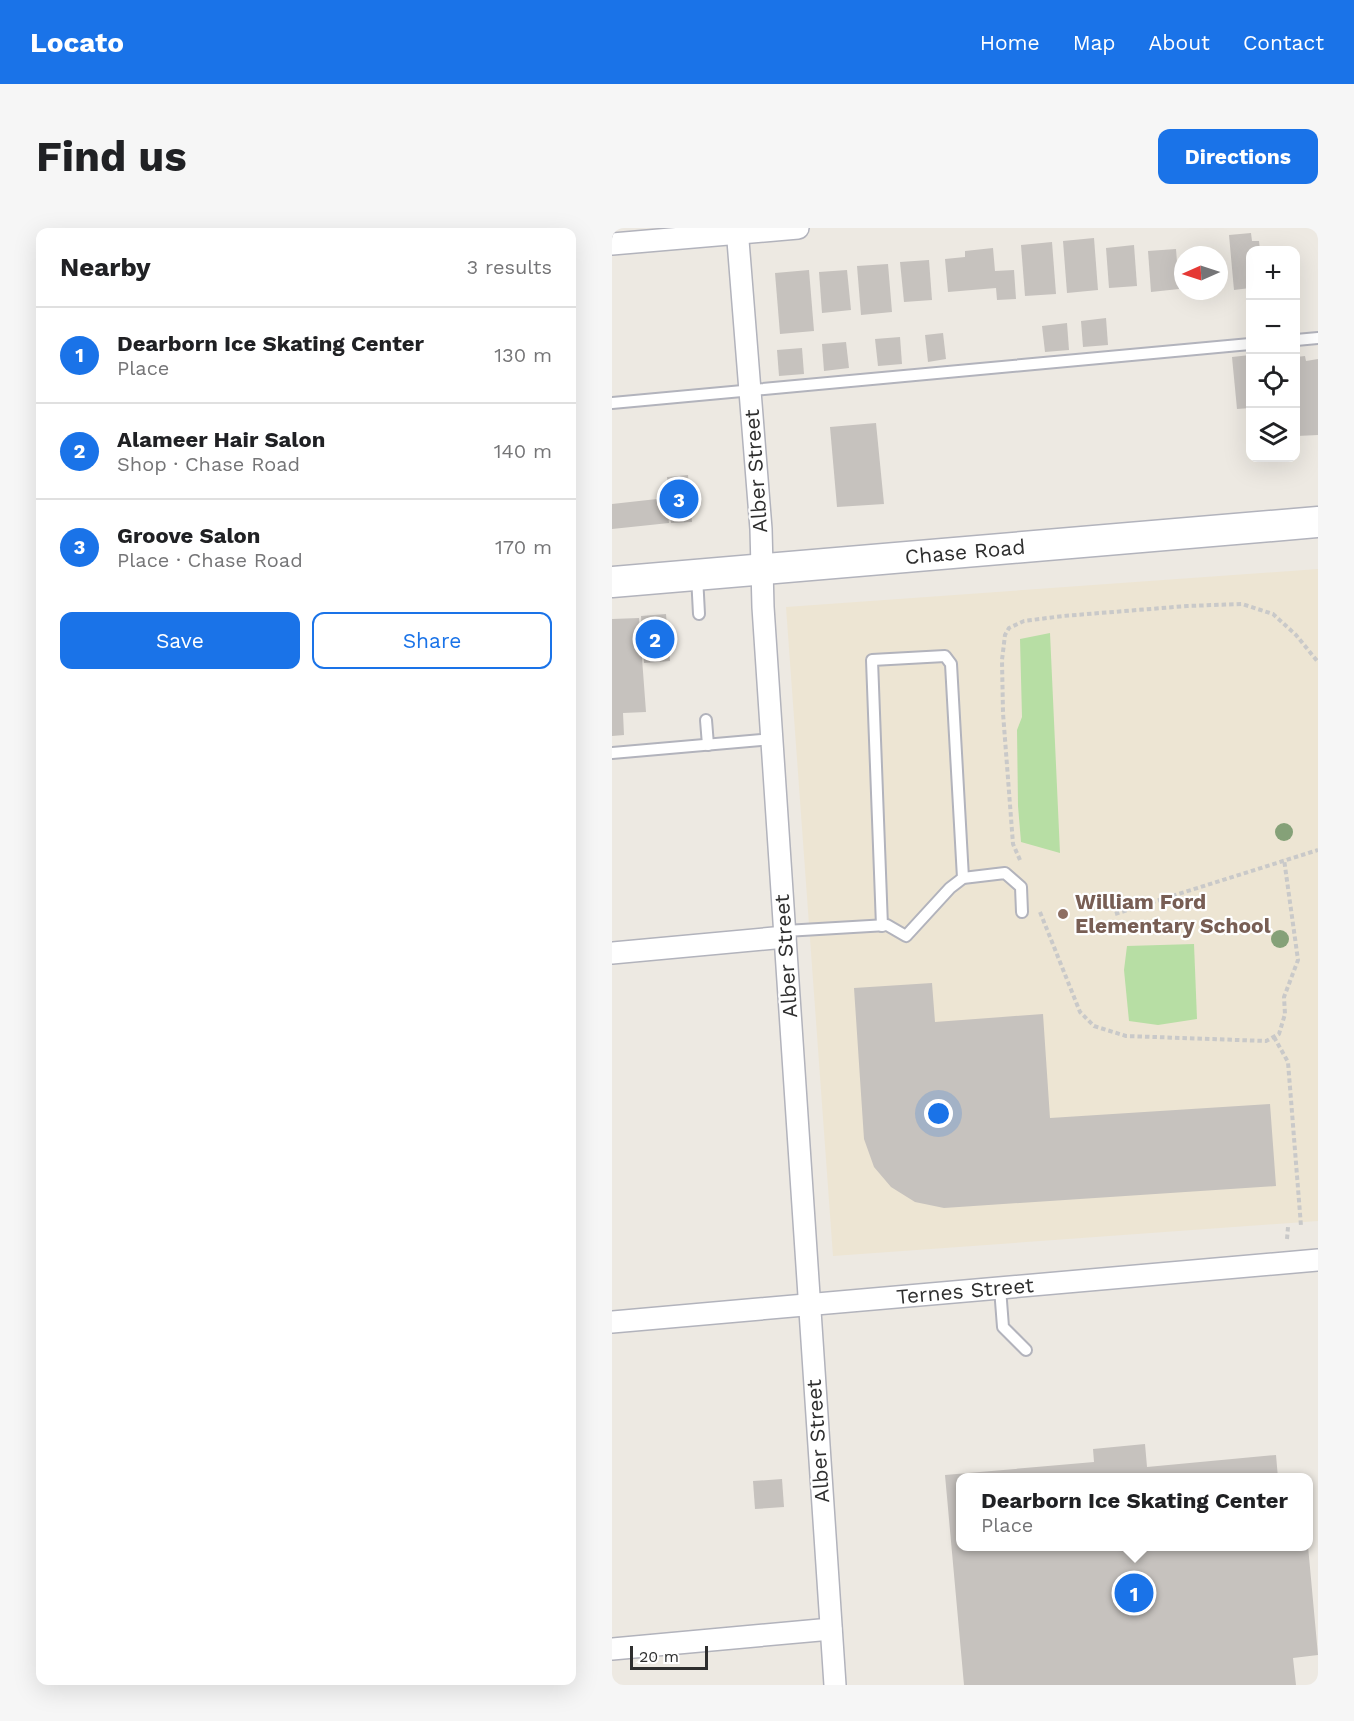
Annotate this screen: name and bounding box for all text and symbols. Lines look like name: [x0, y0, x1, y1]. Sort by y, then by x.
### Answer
text: Locato: [30, 26, 124, 59]
text: Home: [980, 30, 1040, 55]
text: Map: [1073, 30, 1116, 55]
text: About: [1149, 30, 1210, 55]
text: Contact: [1243, 30, 1324, 55]
button: Directions: [1158, 129, 1318, 184]
text: Find us: [36, 132, 187, 181]
north arrow: [1174, 246, 1228, 300]
map controls: [1246, 246, 1300, 462]
button: +: [1246, 246, 1300, 300]
text: Nearby: [60, 252, 151, 282]
text: 3 results: [467, 255, 552, 279]
button: −: [1246, 300, 1300, 354]
text: Dearborn Ice Skating Center: [117, 331, 424, 356]
text: 1: [75, 343, 84, 367]
text: 130 m: [494, 343, 552, 367]
button: locate: [1246, 354, 1300, 408]
text: Place: [117, 356, 169, 380]
street label: Alber Street: [739, 408, 772, 534]
button: layers: [1246, 408, 1300, 462]
text: Alameer Hair Salon: [117, 427, 325, 452]
text: 2: [74, 439, 85, 463]
text: 140 m: [494, 439, 552, 463]
text: Shop · Chase Road: [117, 452, 300, 476]
pin: 3: [660, 476, 698, 522]
text: Groove Salon: [117, 523, 260, 548]
street label: Chase Road: [904, 534, 1026, 569]
text: 3: [74, 535, 85, 559]
text: 170 m: [495, 535, 552, 559]
text: Place · Chase Road: [117, 548, 303, 572]
button: Save: [60, 612, 300, 669]
button: Share: [312, 612, 552, 669]
pin: 2: [636, 616, 675, 662]
place label: William Ford Elementary School: [1075, 889, 1271, 938]
street label: Alber Street: [769, 893, 802, 1019]
marker: William Ford Elementary School: [1056, 907, 1070, 921]
your location: [924, 1099, 953, 1128]
street label: Ternes Street: [895, 1272, 1035, 1309]
street label: Alber Street: [801, 1378, 834, 1504]
popup: [956, 1473, 1313, 1551]
text: Dearborn Ice Skating Center: [981, 1488, 1288, 1513]
text: Place: [981, 1513, 1033, 1537]
pin: 1: [1114, 1570, 1154, 1616]
scale bar: [630, 1643, 708, 1670]
text: 20 m: [639, 1647, 679, 1666]

